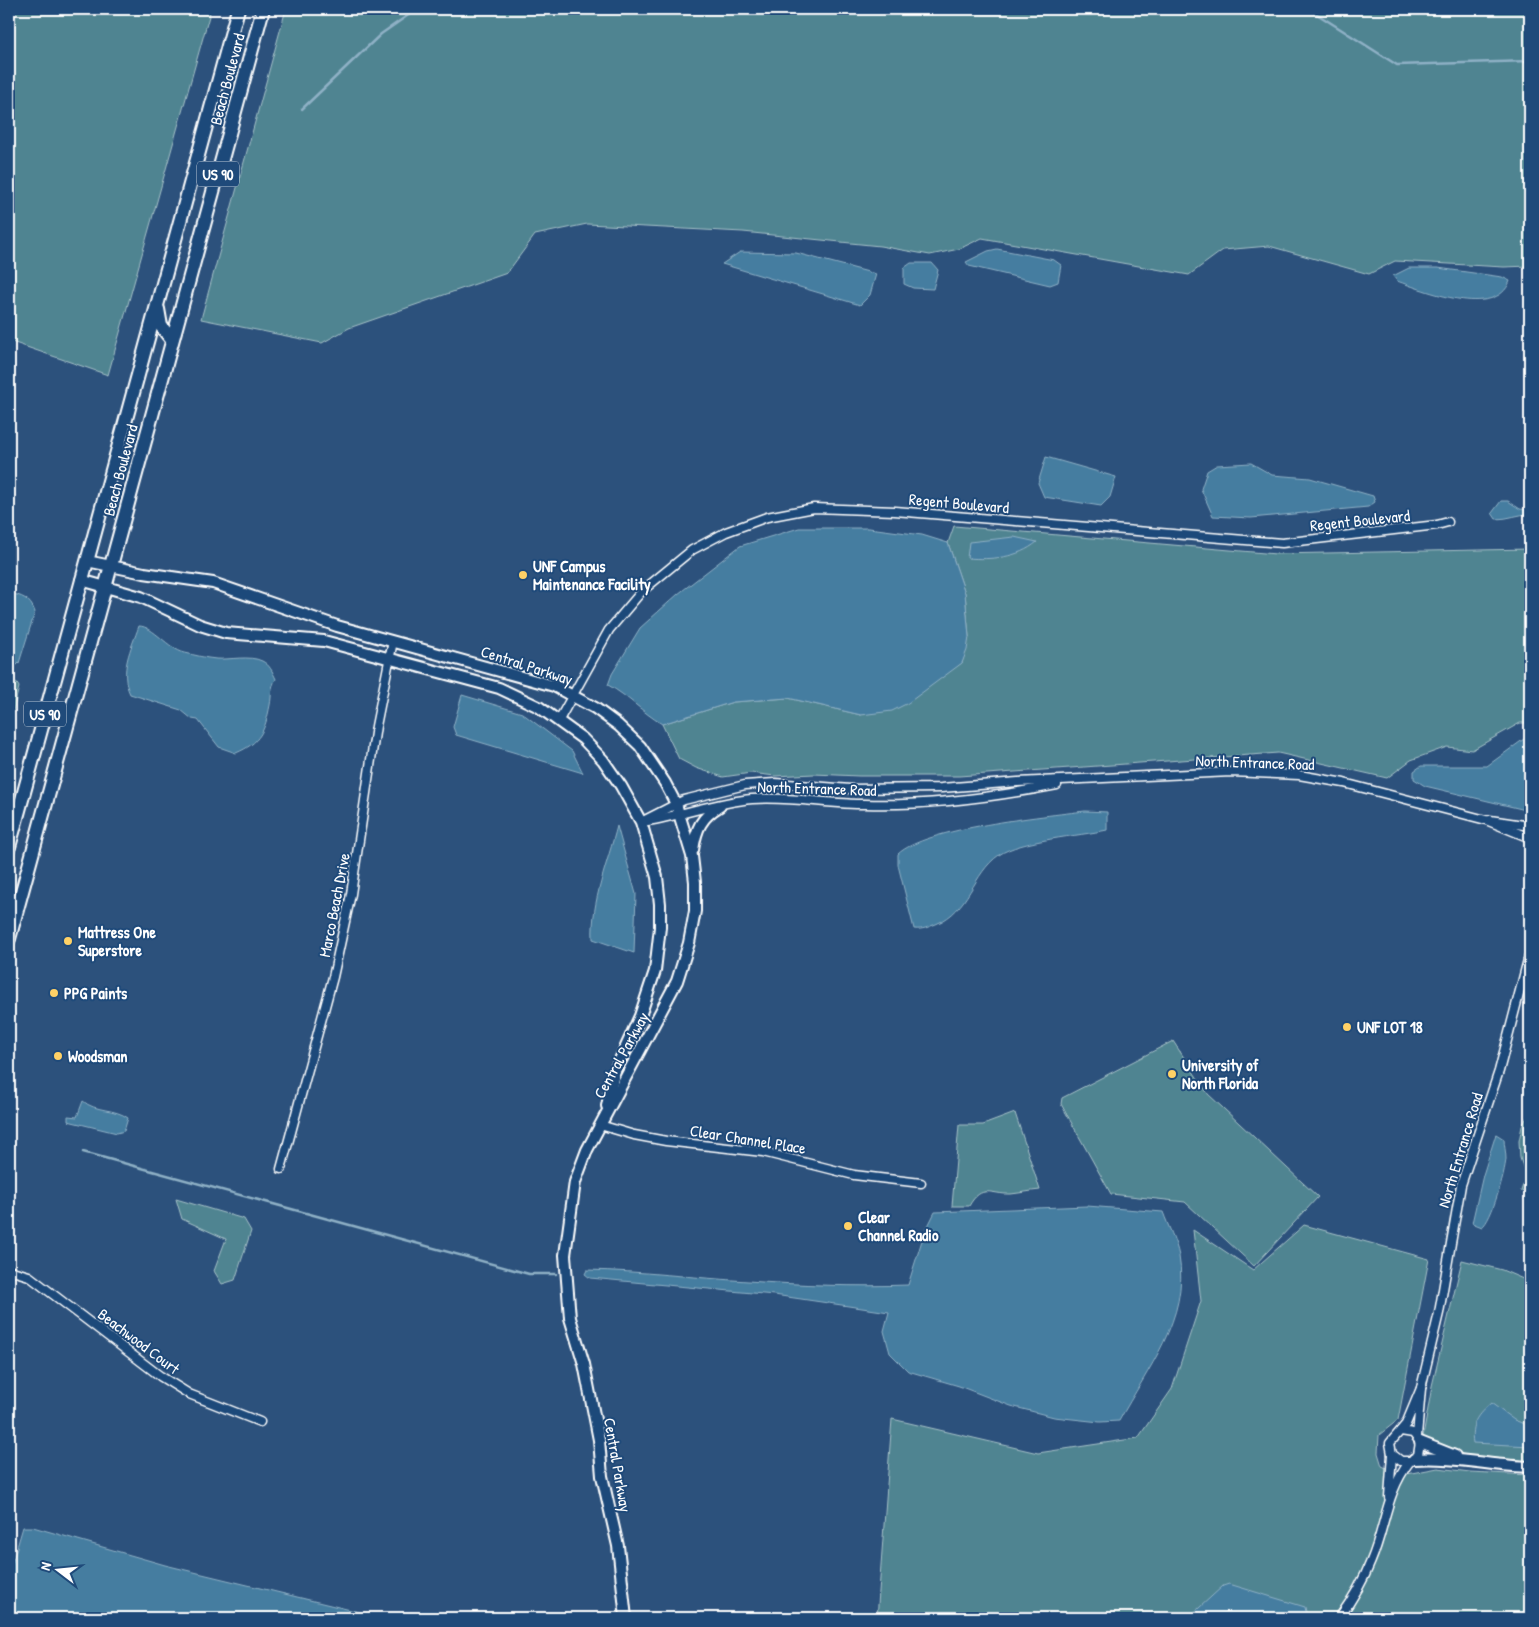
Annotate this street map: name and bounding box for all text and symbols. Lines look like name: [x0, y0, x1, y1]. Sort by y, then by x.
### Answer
street label: Beach Boulevard: [204, 31, 250, 127]
road number: US 90: [197, 162, 239, 186]
street label: Beach Boulevard: [97, 422, 143, 518]
street label: Regent Boulevard: [908, 488, 1010, 518]
street label: Regent Boulevard: [1309, 504, 1411, 536]
place label: UNF Campus Maintenance Facility: [533, 555, 651, 596]
marker: UNF Campus Maintenance Facility: [517, 569, 529, 581]
street label: Central Parkway: [478, 640, 576, 690]
road number: US 90: [24, 702, 66, 726]
street label: North Entrance Road: [1195, 749, 1315, 775]
street label: North Entrance Road: [757, 775, 877, 801]
street label: Marco Beach Drive: [313, 850, 355, 959]
place label: Mattress One Superstore: [78, 921, 156, 962]
marker: Mattress One Superstore: [62, 935, 74, 947]
place label: PPG Paints: [64, 982, 128, 1004]
marker: PPG Paints: [48, 987, 60, 999]
street label: Central Parkway: [588, 1008, 654, 1102]
place label: UNF LOT 18: [1357, 1016, 1423, 1038]
marker: UNF LOT 18: [1341, 1021, 1353, 1033]
place label: Woodsman: [68, 1045, 128, 1067]
marker: Woodsman: [52, 1050, 64, 1062]
place label: University of North Florida: [1182, 1054, 1259, 1094]
marker: University of North Florida: [1166, 1068, 1178, 1080]
street label: North Entrance Road: [1432, 1090, 1488, 1210]
street label: Clear Channel Place: [689, 1119, 808, 1159]
place label: Clear Channel Radio: [858, 1206, 939, 1246]
marker: Clear Channel Radio: [842, 1220, 854, 1232]
street label: Beachwood Court: [94, 1303, 185, 1379]
street label: Central Parkway: [599, 1416, 637, 1514]
north arrow: [32, 1544, 82, 1594]
text: N: [35, 1560, 55, 1572]

